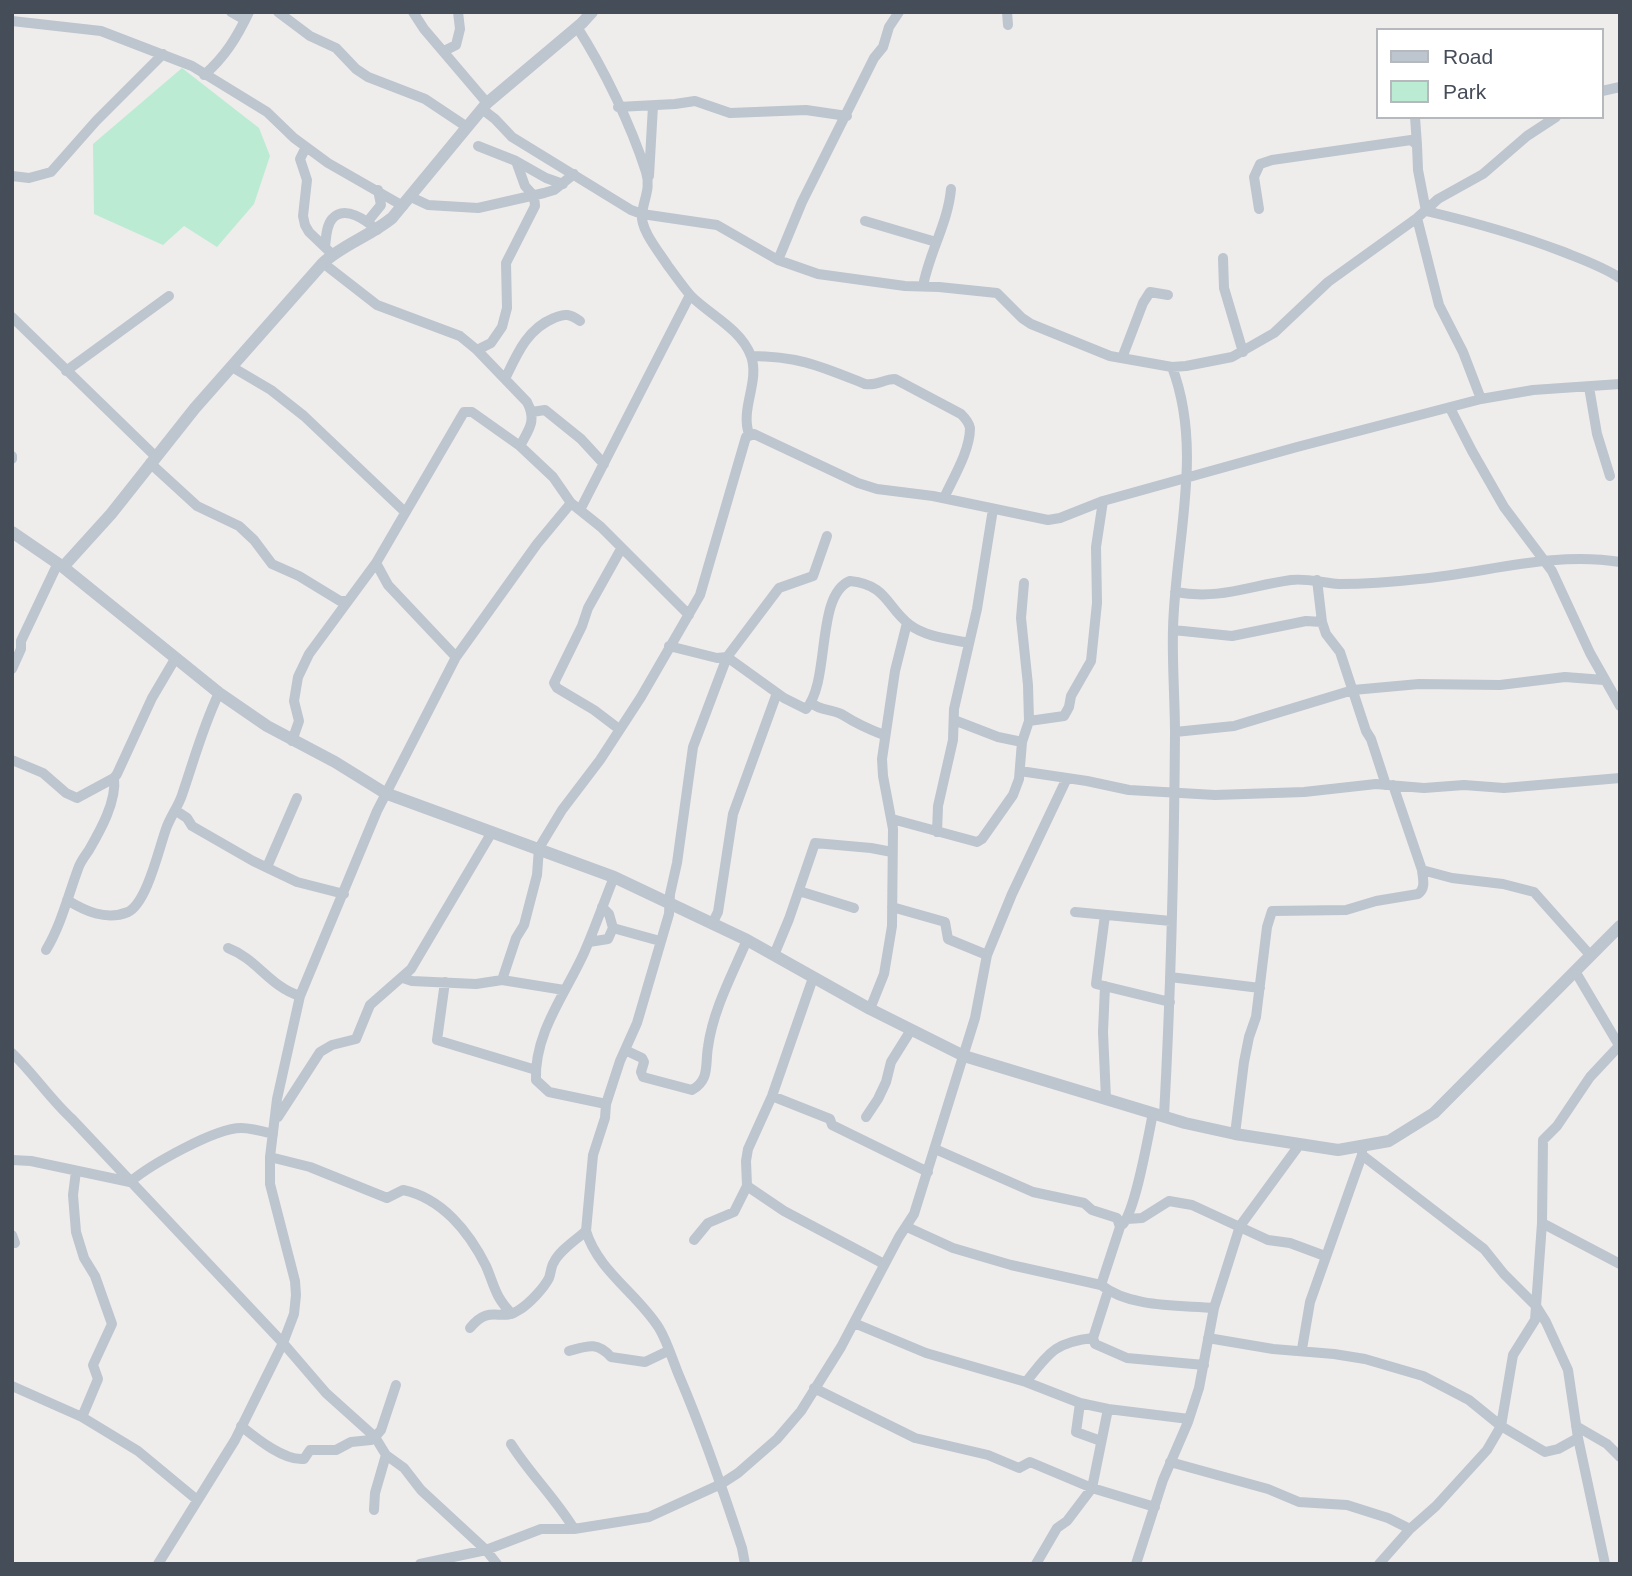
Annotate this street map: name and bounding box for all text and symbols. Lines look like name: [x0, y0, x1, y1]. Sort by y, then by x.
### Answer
legend: [1376, 28, 1604, 119]
text: Road: [1443, 45, 1493, 68]
text: Park: [1443, 80, 1486, 103]

